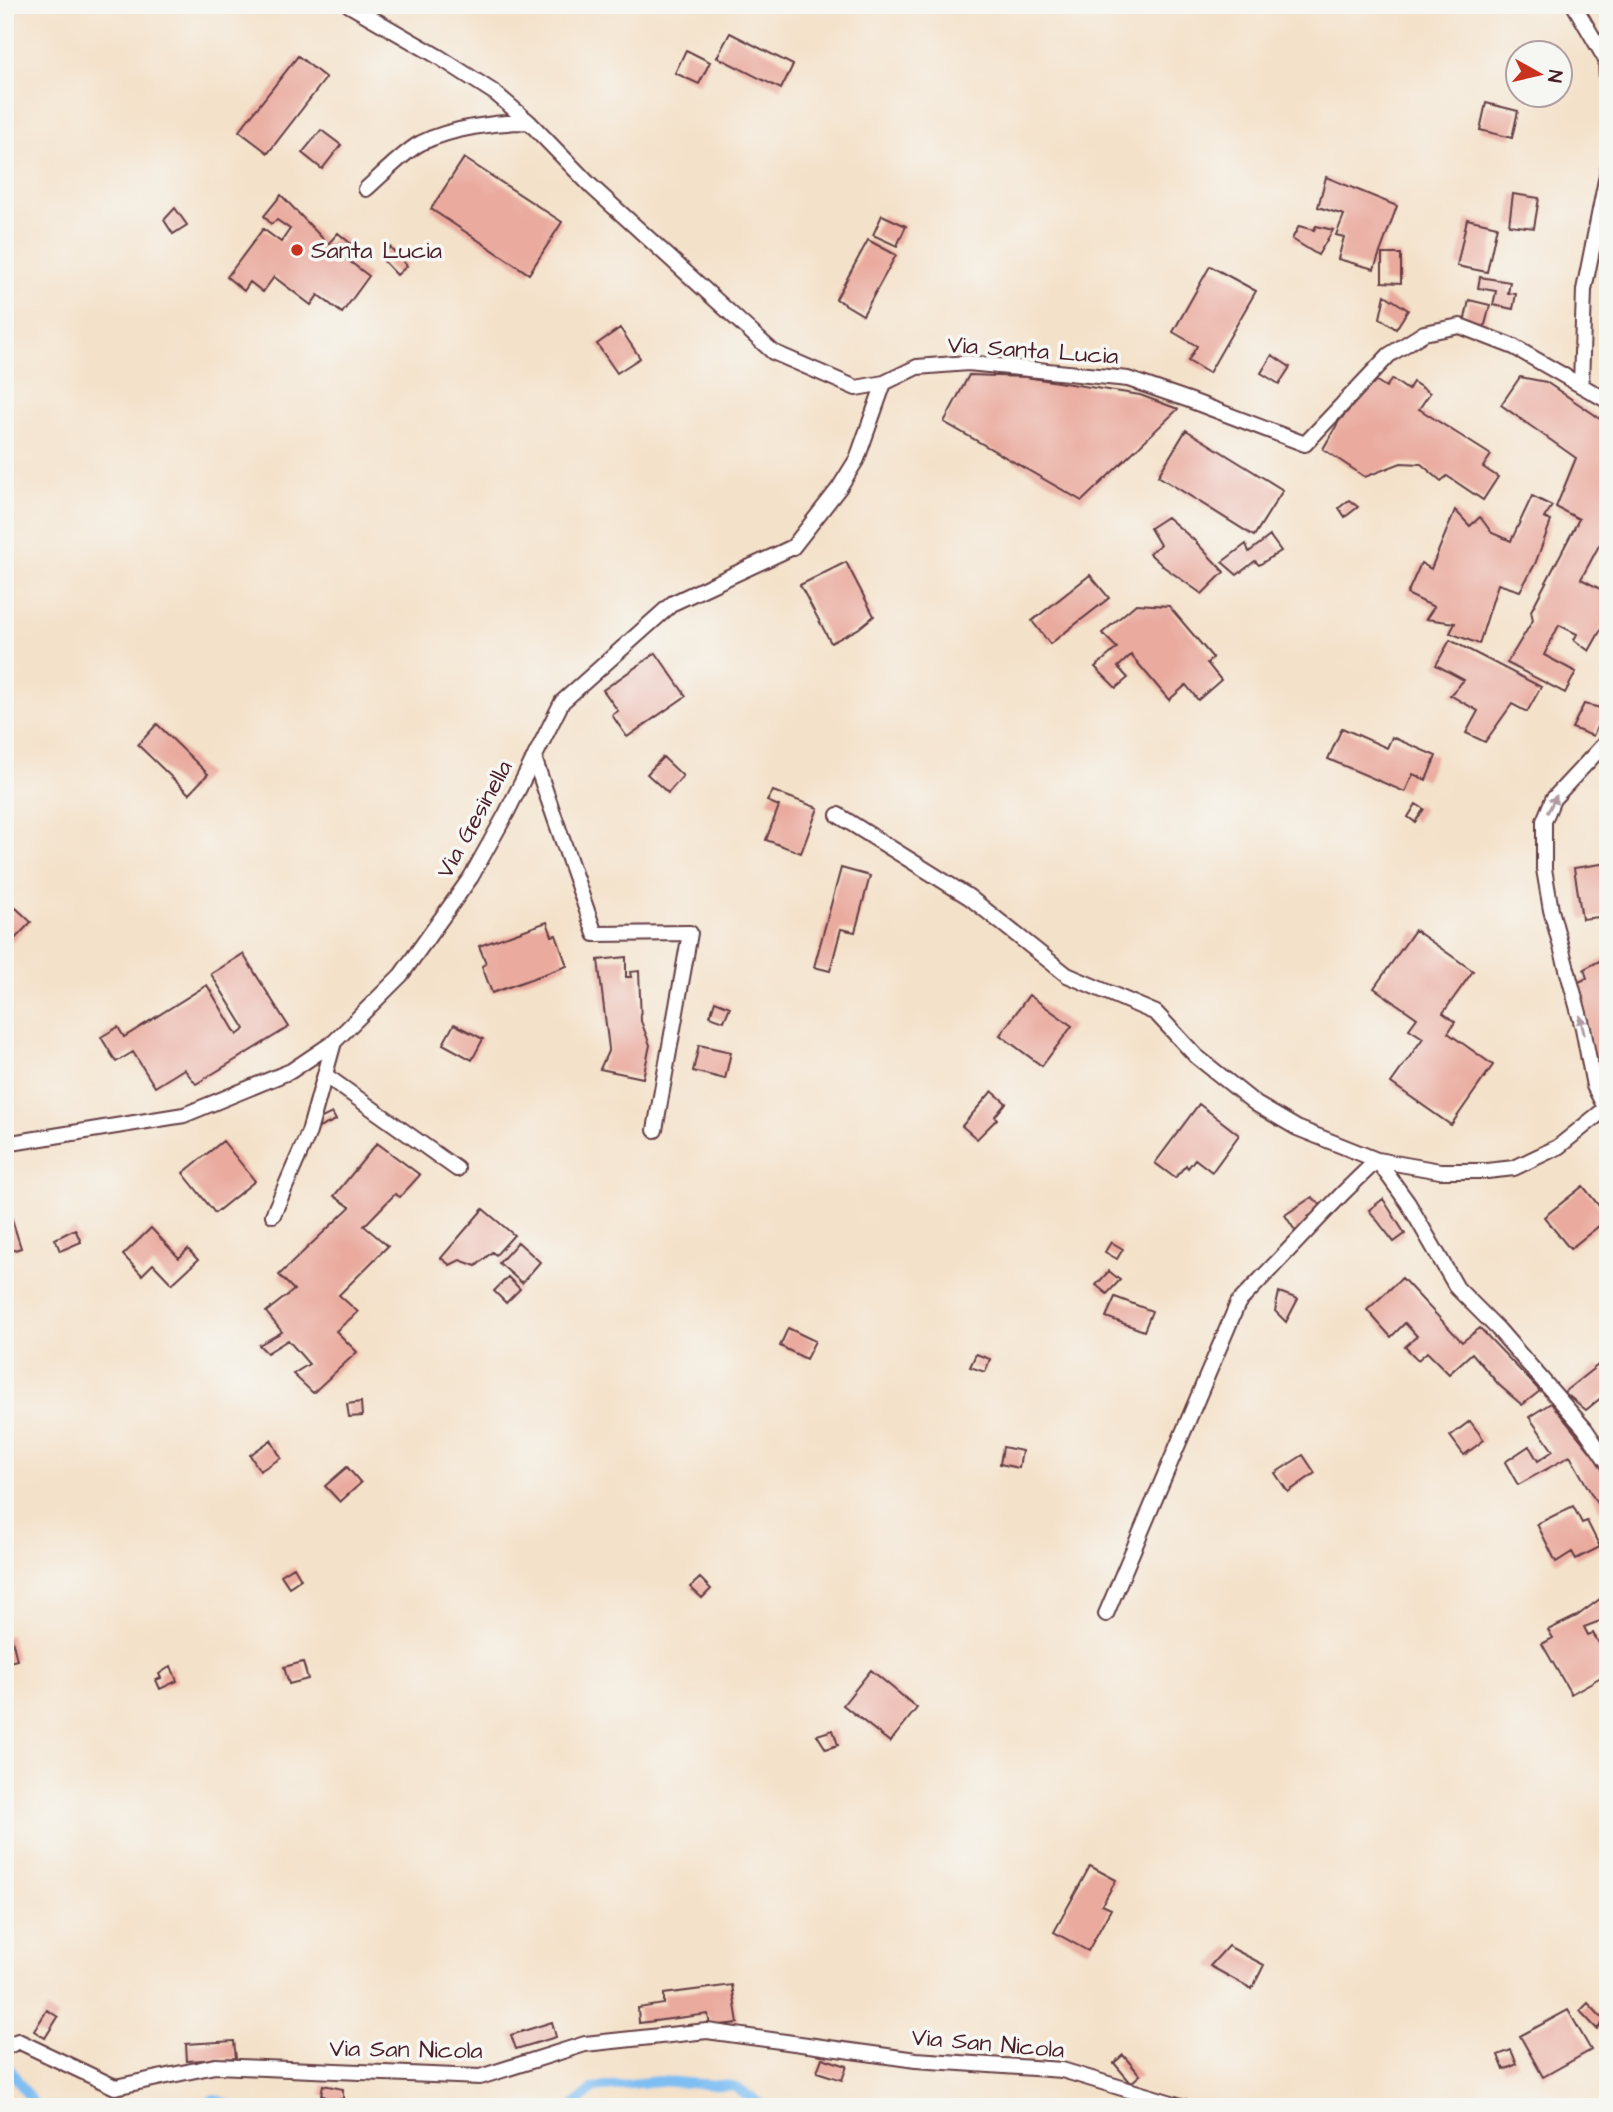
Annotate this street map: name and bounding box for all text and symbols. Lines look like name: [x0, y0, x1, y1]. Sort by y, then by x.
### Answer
north arrow: [1504, 38, 1574, 108]
text: N: [1540, 68, 1569, 84]
place label: Santa Lucia: [311, 234, 442, 268]
marker: Santa Lucia: [289, 242, 305, 258]
street label: Via Santa Lucia: [946, 328, 1120, 374]
street label: Via Gesinella: [428, 754, 521, 885]
one-way arrow: [1546, 795, 1558, 814]
one-way arrow: [1576, 1014, 1587, 1036]
street label: Via San Nicola: [910, 2020, 1066, 2068]
street label: Via San Nicola: [329, 2032, 483, 2068]

